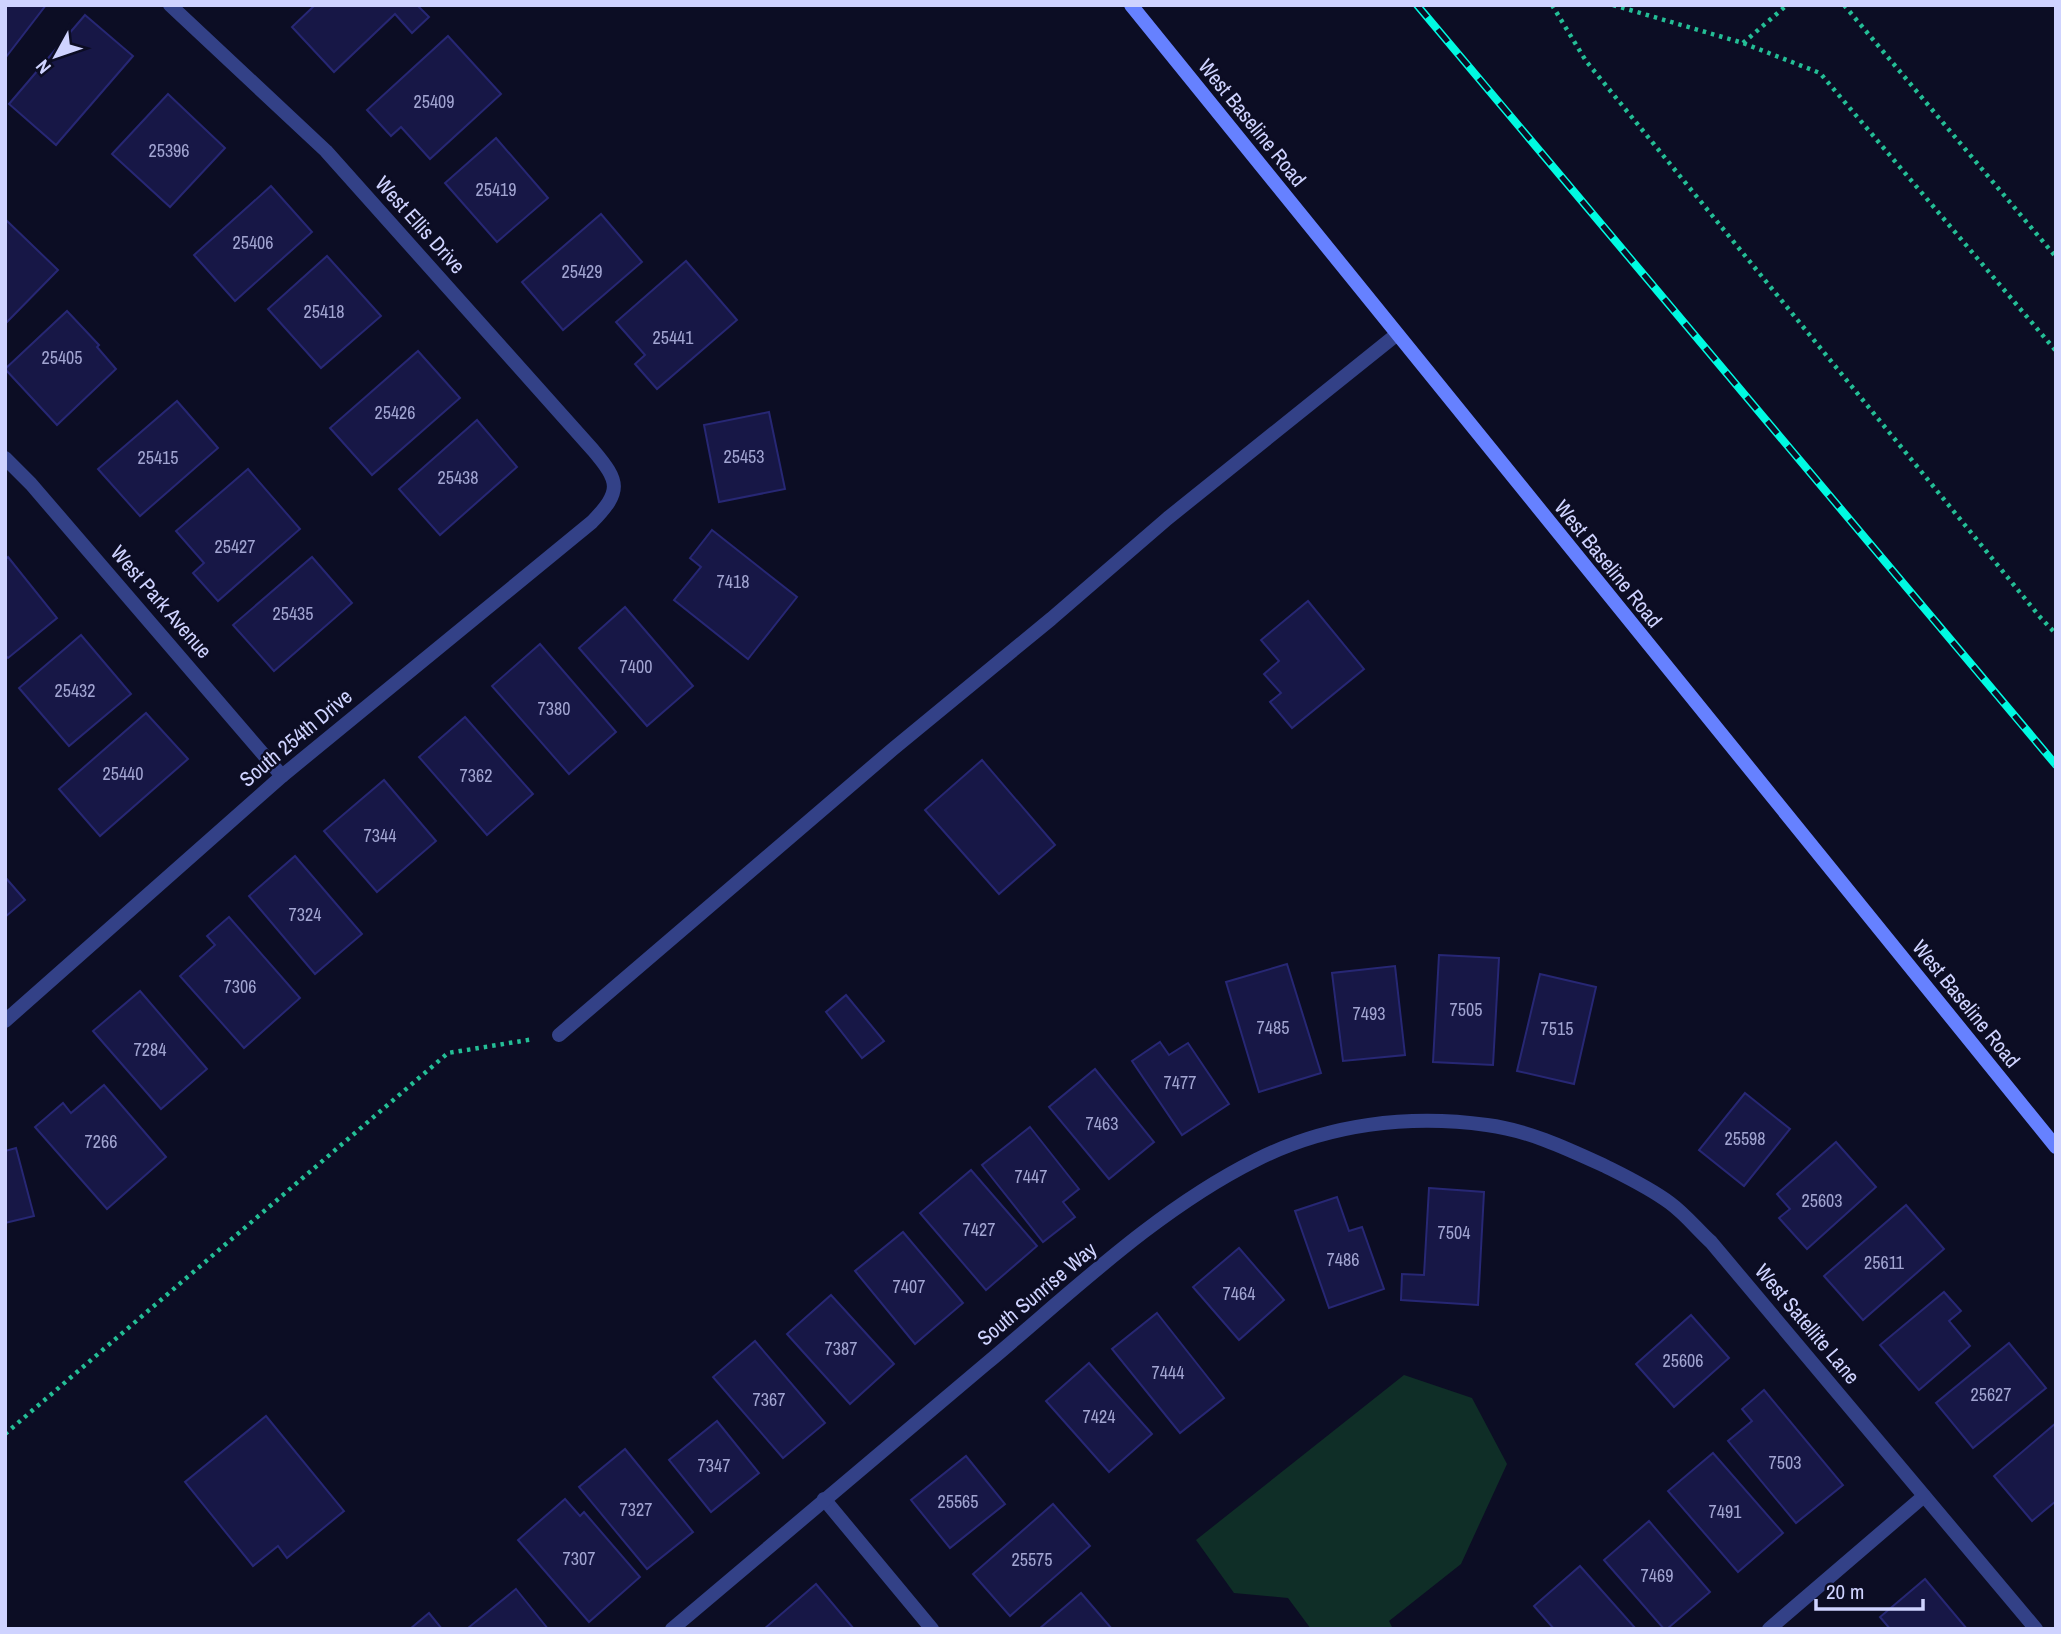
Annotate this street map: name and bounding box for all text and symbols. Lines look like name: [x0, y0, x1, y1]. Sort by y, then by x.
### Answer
north arrow: [21, 21, 91, 91]
street label: West Baseline Road: [1192, 53, 1313, 193]
text: N: [29, 54, 57, 80]
house number: 25409: [413, 89, 455, 114]
house number: 25396: [148, 138, 190, 163]
street label: West Ellis Drive: [369, 170, 472, 280]
house number: 25419: [475, 177, 517, 202]
house number: 25406: [232, 230, 274, 255]
house number: 25429: [561, 259, 603, 284]
house number: 25418: [303, 299, 345, 324]
house number: 25441: [652, 325, 694, 350]
house number: 25405: [41, 345, 83, 370]
house number: 25426: [374, 400, 416, 425]
house number: 25453: [723, 444, 765, 469]
house number: 25415: [137, 445, 179, 470]
house number: 25438: [437, 465, 479, 490]
street label: West Baseline Road: [1548, 494, 1669, 634]
house number: 25427: [214, 534, 256, 559]
street label: West Park Avenue: [104, 539, 219, 664]
house number: 7418: [717, 569, 749, 594]
house number: 25435: [272, 601, 314, 626]
house number: 7400: [620, 654, 652, 679]
house number: 25432: [54, 678, 96, 703]
street label: South 254th Drive: [233, 682, 358, 793]
house number: 7380: [538, 696, 570, 721]
house number: 25440: [102, 761, 144, 786]
house number: 7362: [460, 763, 492, 788]
house number: 7344: [364, 823, 396, 848]
house number: 7324: [289, 902, 321, 927]
street label: West Baseline Road: [1906, 934, 2027, 1074]
house number: 7306: [224, 974, 256, 999]
house number: 7505: [1450, 997, 1482, 1022]
house number: 7493: [1353, 1001, 1385, 1026]
house number: 7485: [1257, 1015, 1289, 1040]
house number: 7515: [1541, 1016, 1573, 1041]
house number: 7284: [134, 1037, 166, 1062]
house number: 7477: [1164, 1070, 1196, 1095]
house number: 7463: [1086, 1111, 1118, 1136]
house number: 25598: [1724, 1126, 1766, 1151]
house number: 7266: [85, 1129, 117, 1154]
house number: 7447: [1015, 1164, 1047, 1189]
house number: 25603: [1801, 1188, 1843, 1213]
house number: 7427: [963, 1217, 995, 1242]
house number: 7504: [1438, 1220, 1470, 1245]
street label: South Sunrise Way: [971, 1235, 1103, 1352]
house number: 7486: [1327, 1247, 1359, 1272]
house number: 25611: [1864, 1250, 1905, 1275]
street label: West Satellite Lane: [1748, 1257, 1866, 1390]
house number: 7407: [893, 1274, 925, 1299]
house number: 7464: [1223, 1281, 1255, 1306]
house number: 7387: [825, 1336, 857, 1361]
house number: 25606: [1662, 1348, 1704, 1373]
house number: 7444: [1152, 1360, 1184, 1385]
house number: 25627: [1970, 1382, 2012, 1407]
house number: 7367: [753, 1387, 785, 1412]
house number: 7424: [1083, 1404, 1115, 1429]
house number: 7503: [1769, 1450, 1801, 1475]
house number: 7347: [698, 1453, 730, 1478]
house number: 25565: [937, 1489, 979, 1514]
house number: 7327: [620, 1497, 652, 1522]
house number: 7491: [1709, 1499, 1742, 1524]
house number: 7307: [563, 1546, 595, 1571]
house number: 25575: [1011, 1547, 1053, 1572]
house number: 7469: [1641, 1563, 1673, 1588]
scale bar: [1816, 1568, 1923, 1612]
text: 20 m: [1826, 1577, 1864, 1606]

